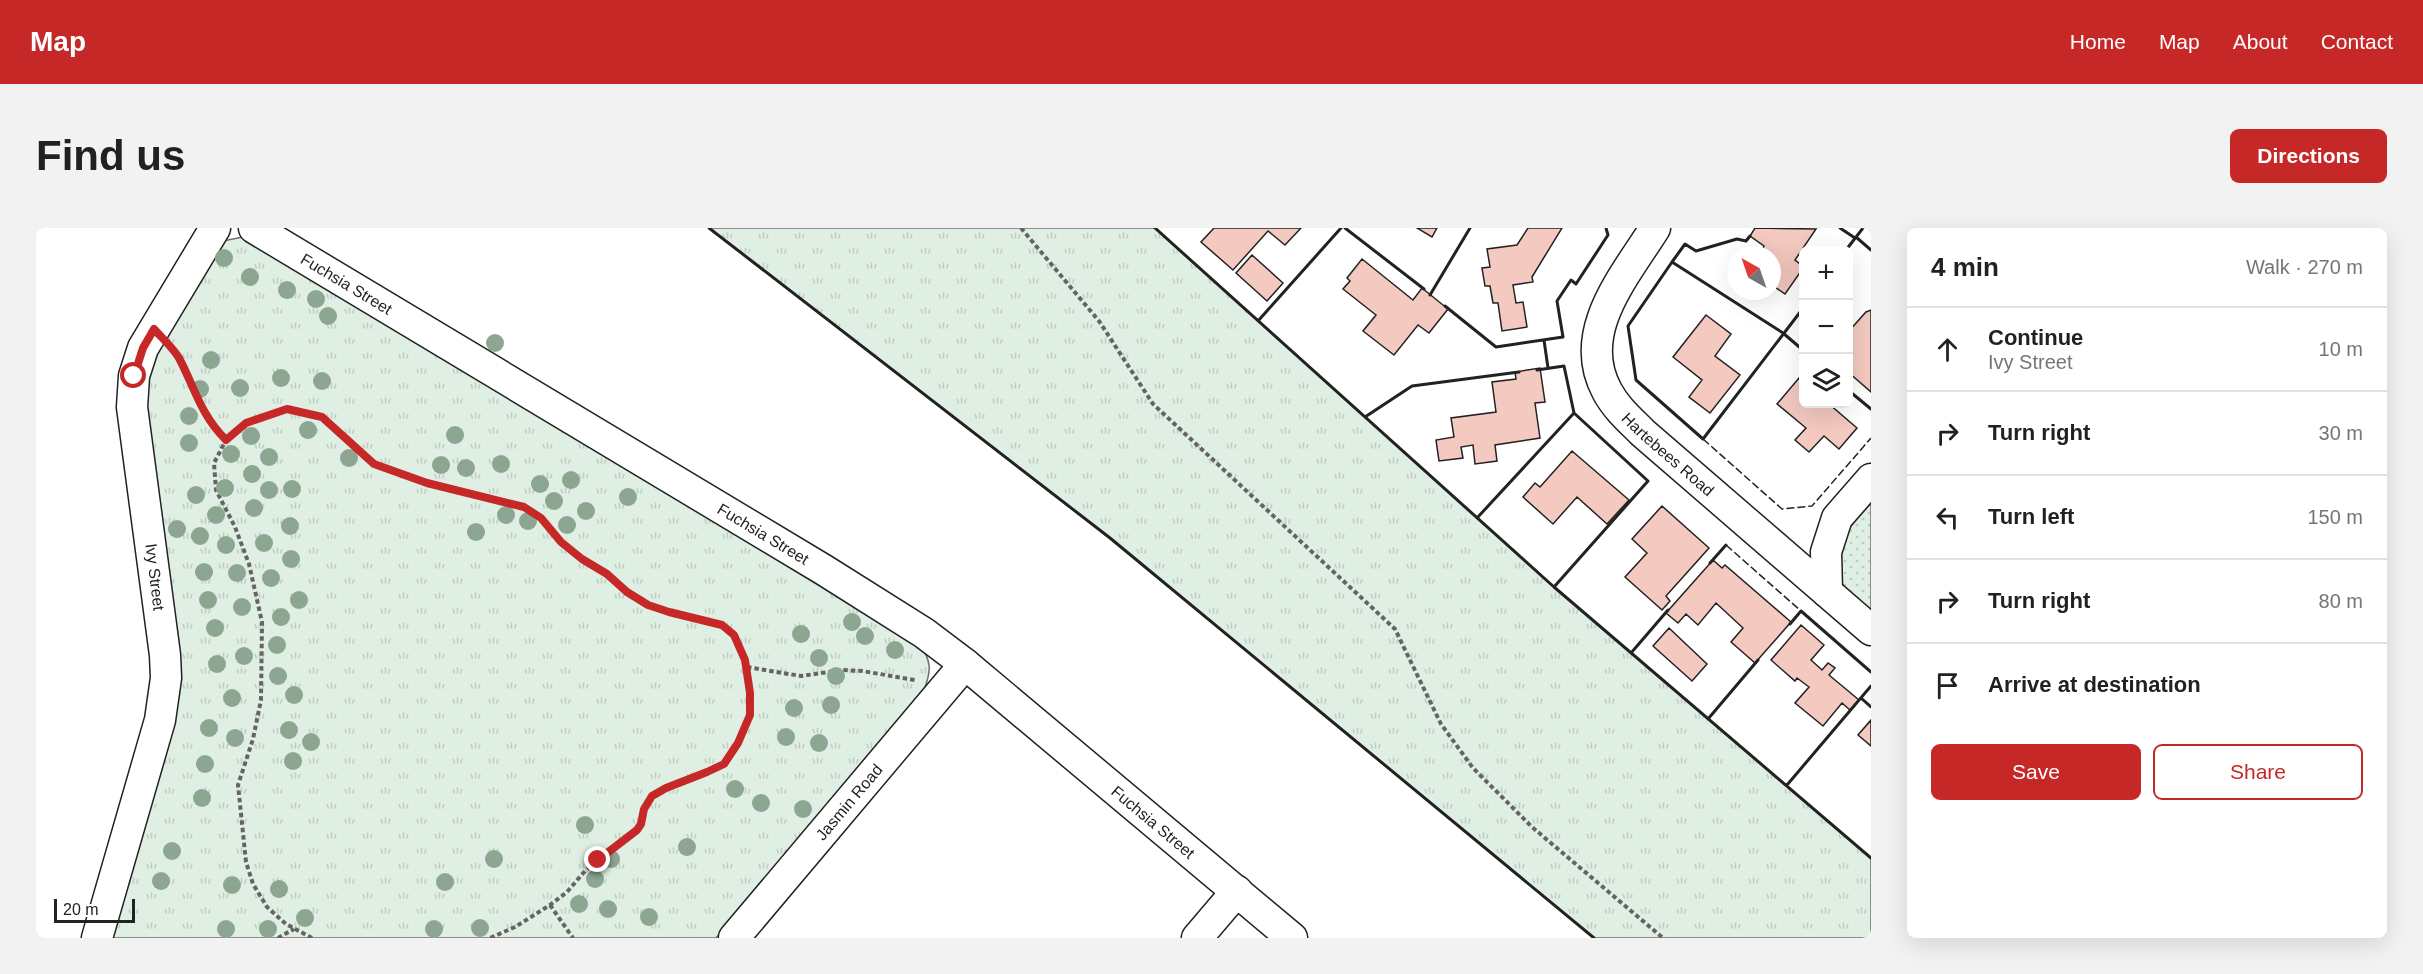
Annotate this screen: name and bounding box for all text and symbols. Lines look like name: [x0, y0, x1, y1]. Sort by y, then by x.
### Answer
text: Map: [30, 26, 86, 57]
text: Home: [2070, 30, 2126, 53]
text: Map: [2159, 30, 2200, 53]
text: About: [2233, 30, 2288, 53]
text: Contact: [2321, 30, 2393, 53]
button: Directions: [2230, 129, 2387, 183]
text: Find us: [36, 132, 185, 179]
north arrow: [1727, 246, 1781, 300]
map controls: [1799, 246, 1853, 408]
button: +: [1799, 246, 1853, 300]
street label: Fuchsia Street: [298, 250, 396, 318]
text: 4 min: [1931, 252, 1999, 282]
text: Walk · 270 m: [2246, 256, 2363, 278]
button: −: [1799, 300, 1853, 354]
text: Continue: [1988, 325, 2083, 350]
icon: ahead: [1931, 333, 1964, 366]
text: 10 m: [2319, 338, 2363, 360]
text: Ivy Street: [1988, 351, 2072, 373]
button: layers: [1799, 354, 1853, 408]
route start: [120, 362, 146, 388]
street label: Hartebees Road: [1619, 409, 1717, 499]
icon: right: [1931, 417, 1964, 450]
text: Turn right: [1988, 420, 2090, 445]
text: 30 m: [2319, 422, 2363, 444]
street label: Fuchsia Street: [715, 500, 812, 568]
icon: left: [1931, 501, 1964, 534]
text: Turn left: [1988, 504, 2074, 529]
text: 150 m: [2307, 506, 2363, 528]
street label: Ivy Street: [142, 542, 168, 612]
icon: right: [1931, 585, 1964, 618]
text: Turn right: [1988, 588, 2090, 613]
text: 80 m: [2319, 590, 2363, 612]
icon: arrive: [1931, 669, 1964, 702]
text: Arrive at destination: [1988, 672, 2201, 697]
button: Save: [1931, 744, 2141, 800]
button: Share: [2153, 744, 2363, 800]
street label: Jasmin Road: [812, 761, 885, 843]
street label: Fuchsia Street: [1108, 782, 1199, 862]
route end: [584, 846, 610, 872]
scale bar: [54, 896, 135, 924]
text: 20 m: [63, 901, 99, 918]

